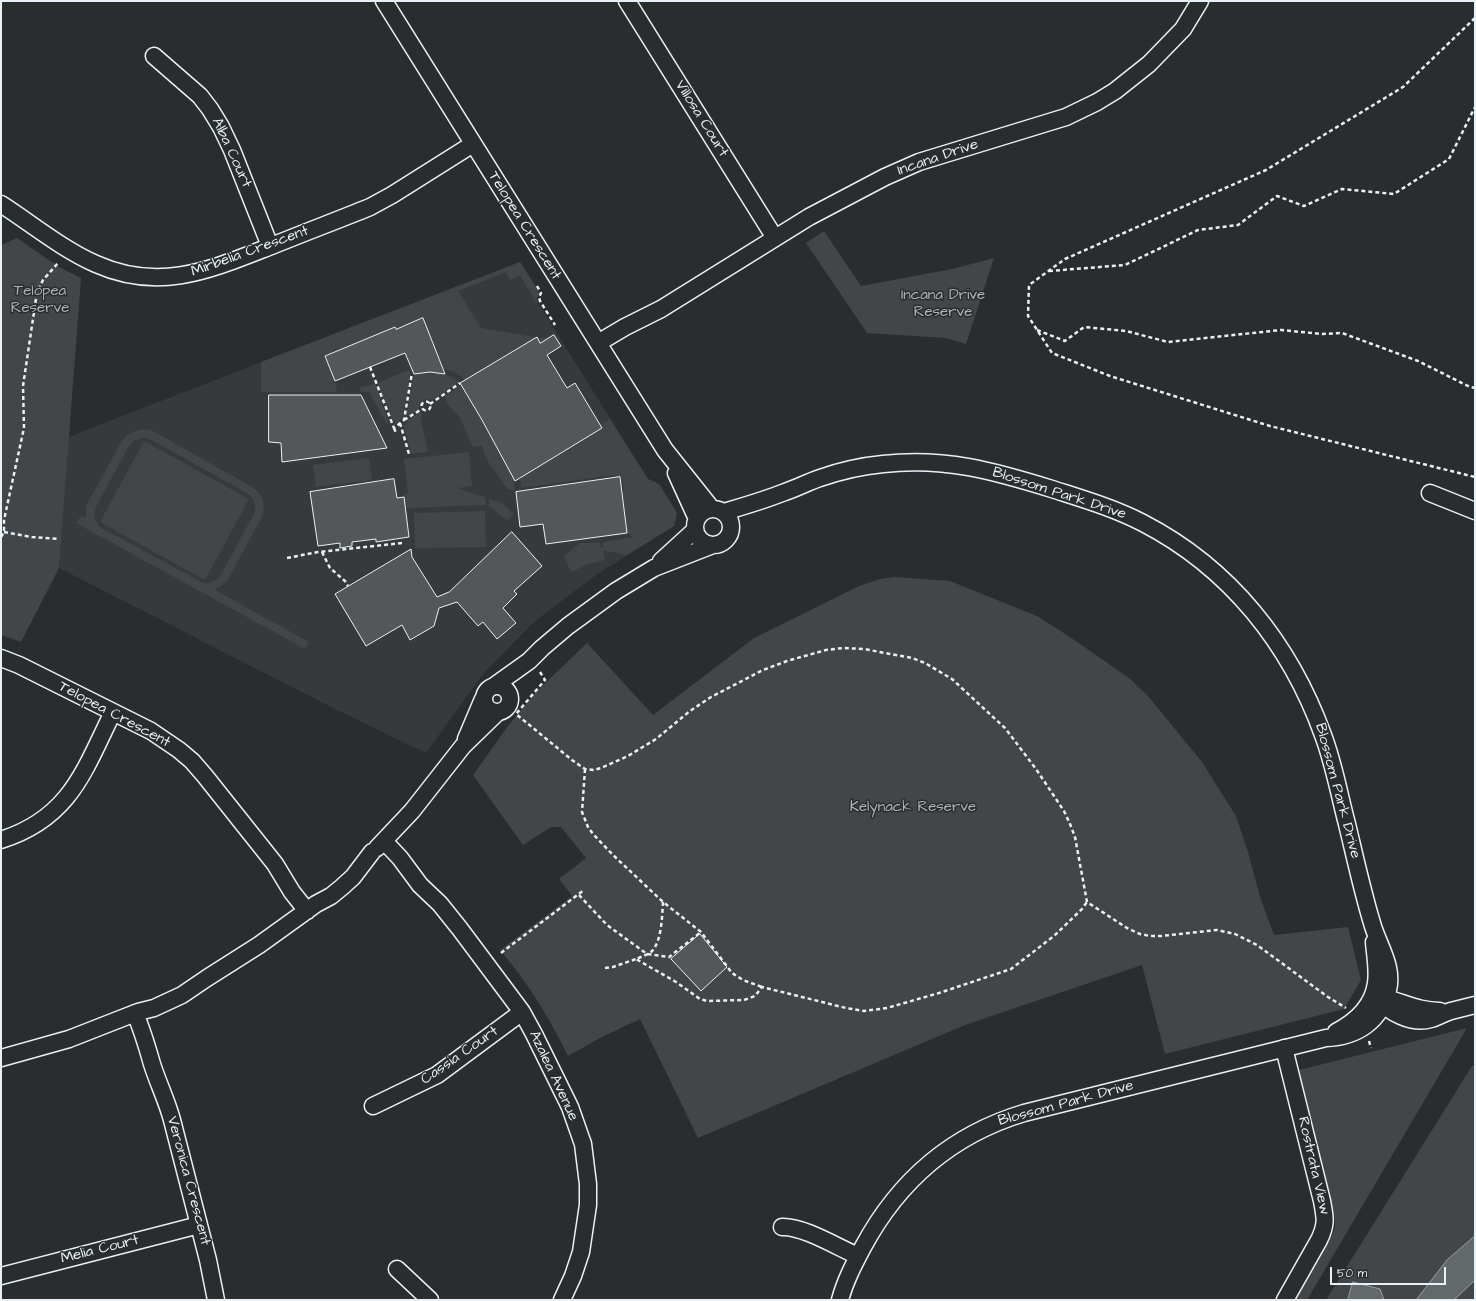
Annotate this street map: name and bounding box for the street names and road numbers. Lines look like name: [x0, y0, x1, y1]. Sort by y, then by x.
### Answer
street label: Villosa Court: [670, 77, 732, 161]
street label: Alba Court: [207, 115, 255, 191]
street label: Incana Drive: [895, 136, 981, 180]
street label: Telopea Crescent: [483, 169, 565, 283]
street label: Mirbelia Crescent: [189, 222, 311, 282]
street label: Blossom Park Drive: [990, 464, 1128, 524]
street label: Telopea Crescent: [55, 678, 173, 752]
street label: Blossom Park Drive: [1310, 721, 1364, 861]
street label: Cassia Court: [418, 1023, 502, 1089]
street label: Azalea Avenue: [524, 1028, 582, 1124]
street label: Blossom Park Drive: [996, 1077, 1136, 1131]
street label: Veronica Crescent: [162, 1115, 214, 1247]
street label: Rostrata View: [1293, 1115, 1333, 1217]
street label: Melia Court: [59, 1232, 141, 1268]

